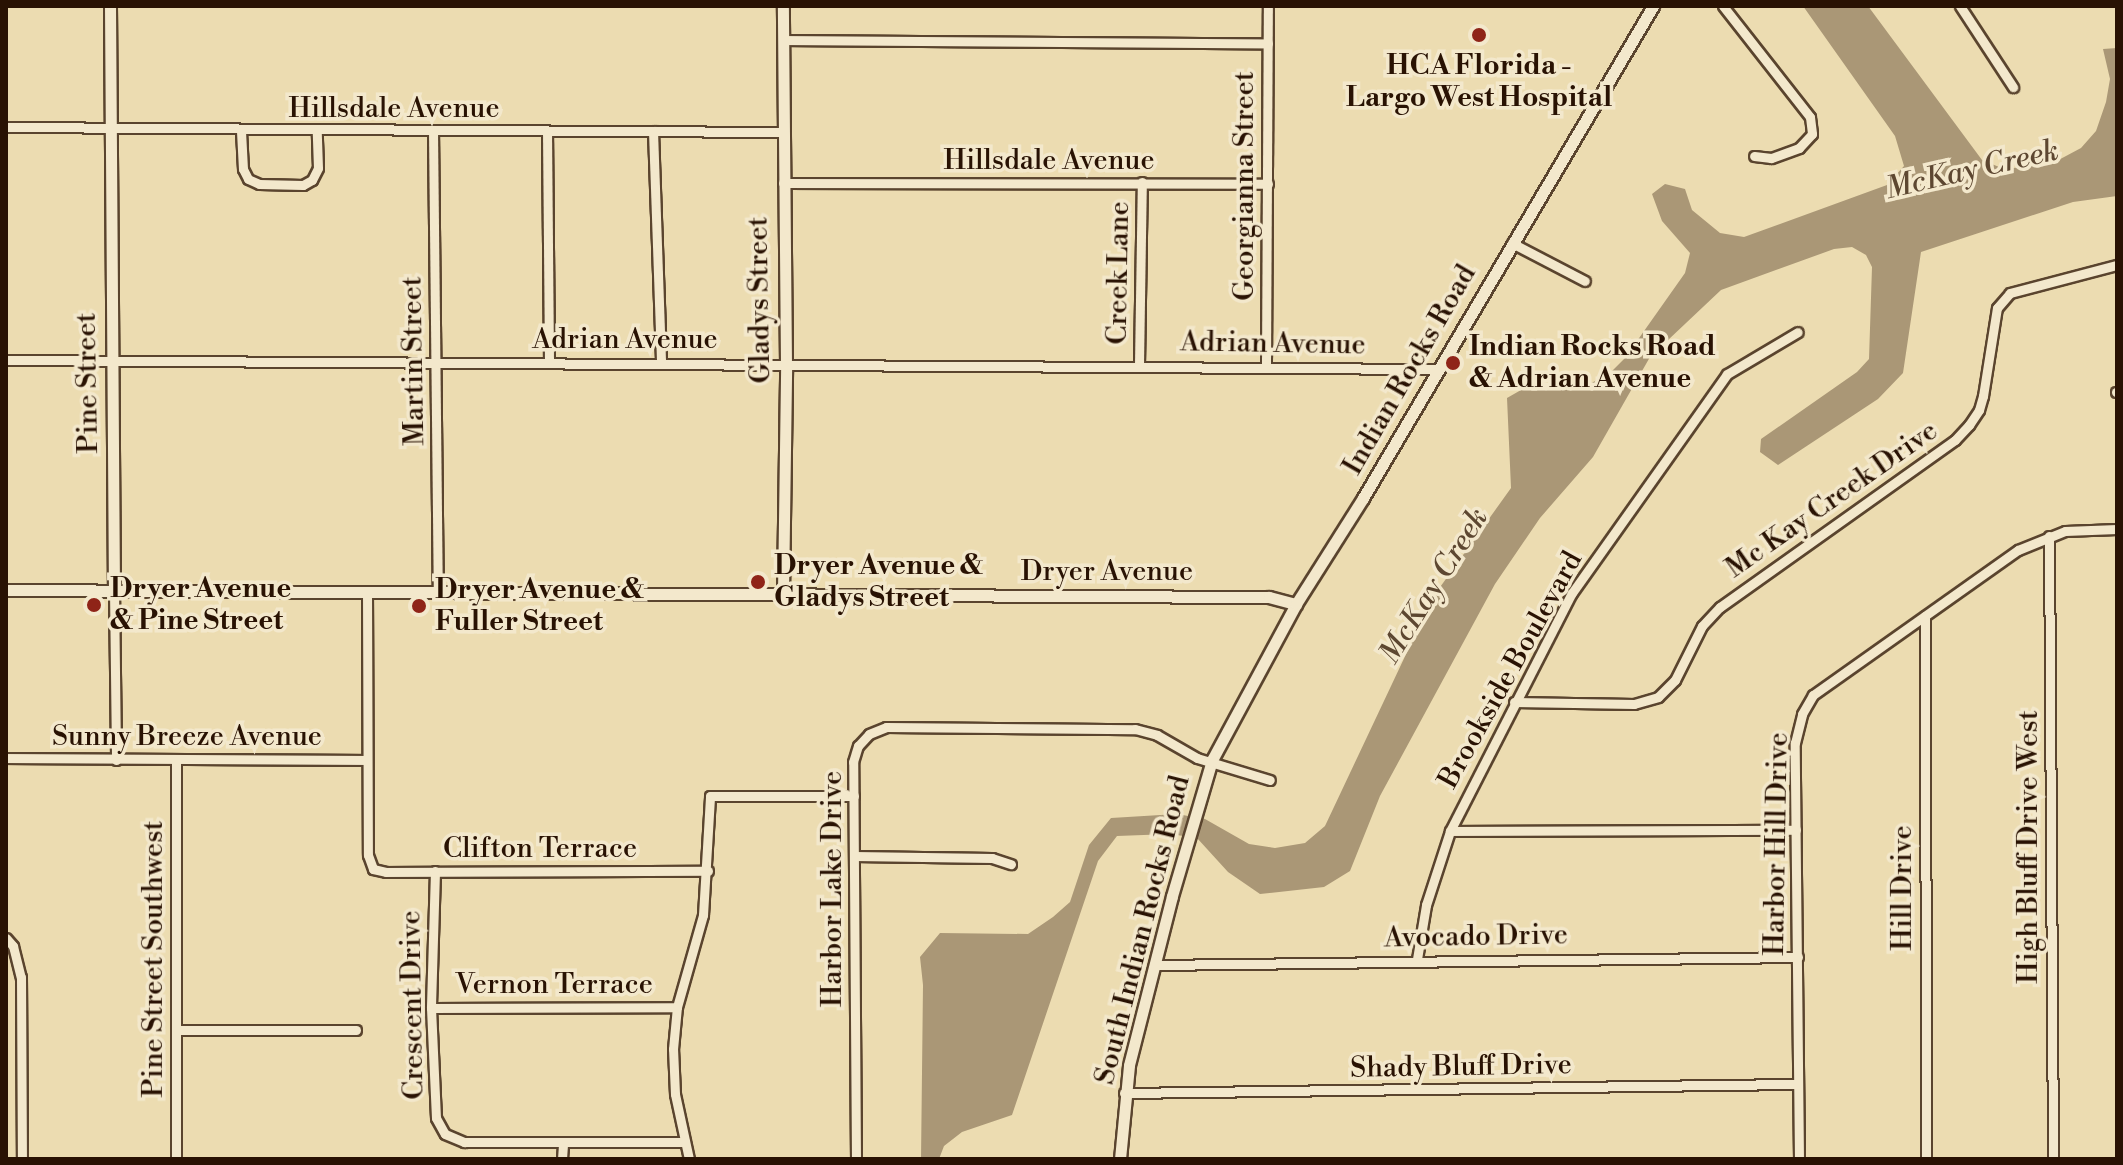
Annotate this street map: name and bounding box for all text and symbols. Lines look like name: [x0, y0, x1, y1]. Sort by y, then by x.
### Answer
marker: HCA Florida - Largo West Hospital: [1468, 24, 1490, 46]
place label: HCA Florida - Largo West Hospital: [1346, 49, 1612, 115]
street label: Georgianna Street: [1228, 71, 1262, 301]
street label: Hillsdale Avenue: [288, 92, 500, 126]
water label: McKay Creek: [1882, 133, 2062, 207]
street label: Hillsdale Avenue: [943, 144, 1155, 178]
street label: Creek Lane: [1101, 201, 1137, 345]
street label: Gladys Street: [742, 216, 778, 384]
street label: Indian Rocks Road: [1336, 259, 1484, 481]
street label: Martin Street: [396, 276, 432, 446]
street label: Pine Street: [70, 312, 106, 454]
street label: Adrian Avenue: [532, 323, 718, 357]
street label: Adrian Avenue: [1180, 326, 1366, 362]
place label: Indian Rocks Road & Adrian Avenue: [1469, 330, 1716, 396]
marker: Indian Rocks Road & Adrian Avenue: [1444, 354, 1462, 372]
street label: Mc Kay Creek Drive: [1720, 414, 1944, 586]
water label: McKay Creek: [1372, 501, 1496, 671]
street label: Brookside Boulevard: [1432, 546, 1590, 794]
place label: Dryer Avenue & Gladys Street: [774, 549, 983, 615]
street label: Dryer Avenue: [1021, 555, 1193, 589]
place label: Dryer Avenue & Pine Street: [110, 572, 291, 638]
place label: Dryer Avenue & Fuller Street: [435, 573, 644, 639]
marker: Dryer Avenue & Gladys Street: [749, 573, 767, 591]
marker: Dryer Avenue & Pine Street: [85, 596, 103, 614]
marker: Dryer Avenue & Fuller Street: [410, 597, 428, 615]
street label: High Bluff Drive West: [2012, 710, 2046, 984]
street label: Sunny Breeze Avenue: [52, 720, 322, 754]
street label: Harbor Hill Drive: [1758, 732, 1796, 956]
street label: Harbor Lake Drive: [816, 771, 850, 1007]
street label: South Indian Rocks Road: [1088, 772, 1198, 1088]
street label: Pine Street Southwest: [137, 820, 171, 1098]
street label: Hill Drive: [1886, 825, 1920, 951]
street label: Clifton Terrace: [443, 832, 637, 866]
street label: Crescent Drive: [395, 910, 431, 1100]
street label: Avocado Drive: [1384, 919, 1568, 955]
street label: Vernon Terrace: [455, 968, 653, 1002]
street label: Shady Bluff Drive: [1350, 1048, 1572, 1086]

